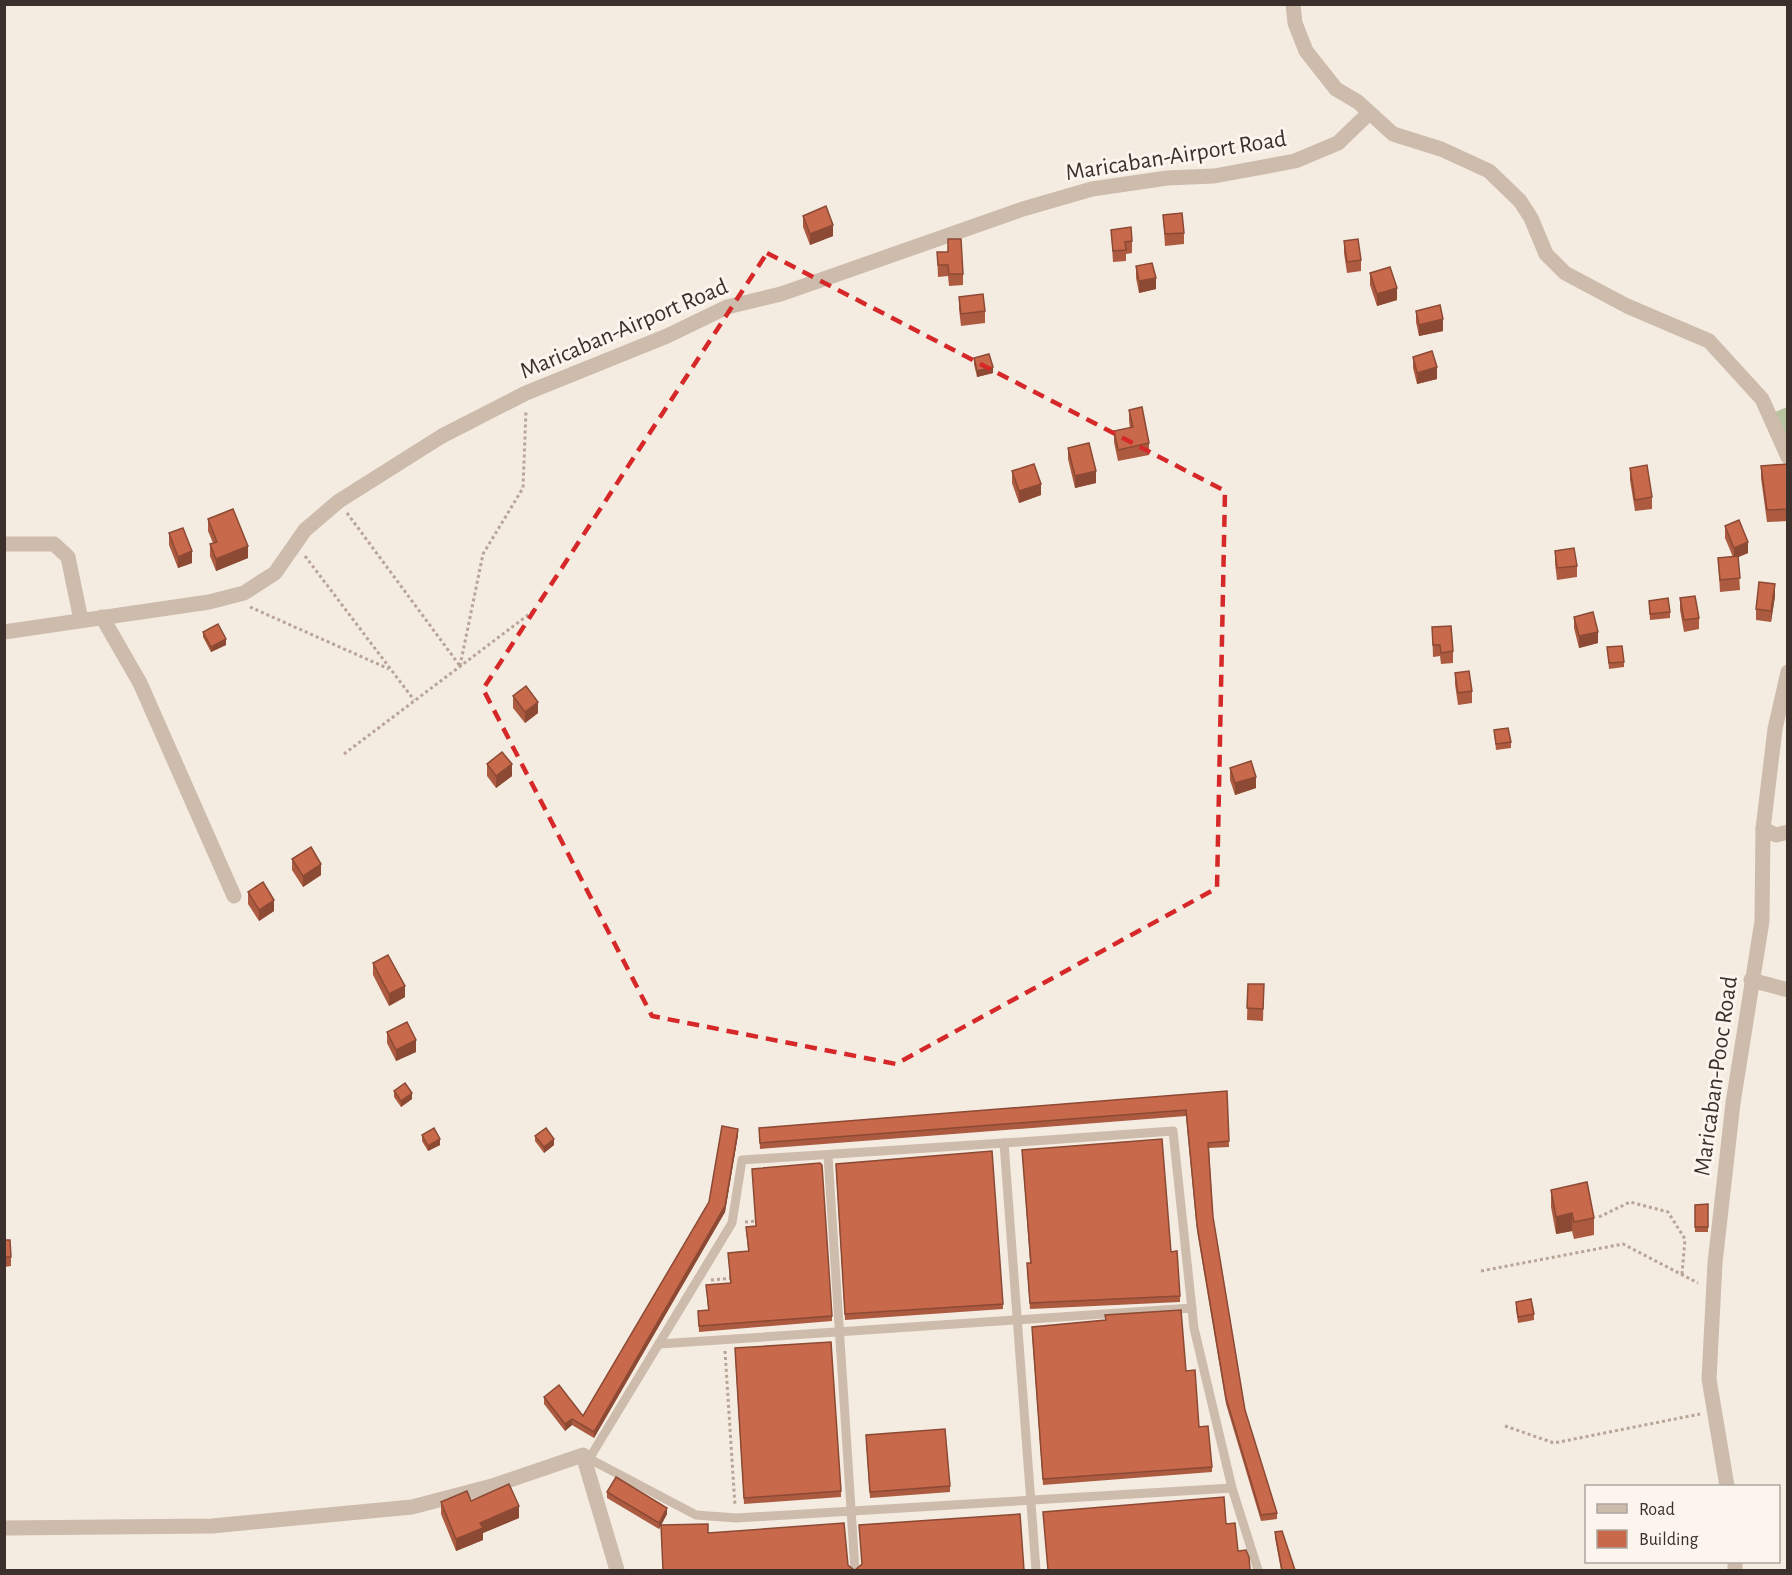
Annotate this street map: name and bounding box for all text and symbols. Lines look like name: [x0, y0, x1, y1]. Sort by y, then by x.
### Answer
street label: Maricaban-Airport Road: [1064, 127, 1288, 185]
street label: Maricaban-Airport Road: [517, 274, 731, 384]
street label: Maricaban-Pooc Road: [1690, 975, 1742, 1177]
legend: [1585, 1485, 1780, 1563]
text: Road: [1639, 1501, 1675, 1519]
text: Building: [1639, 1531, 1699, 1549]

